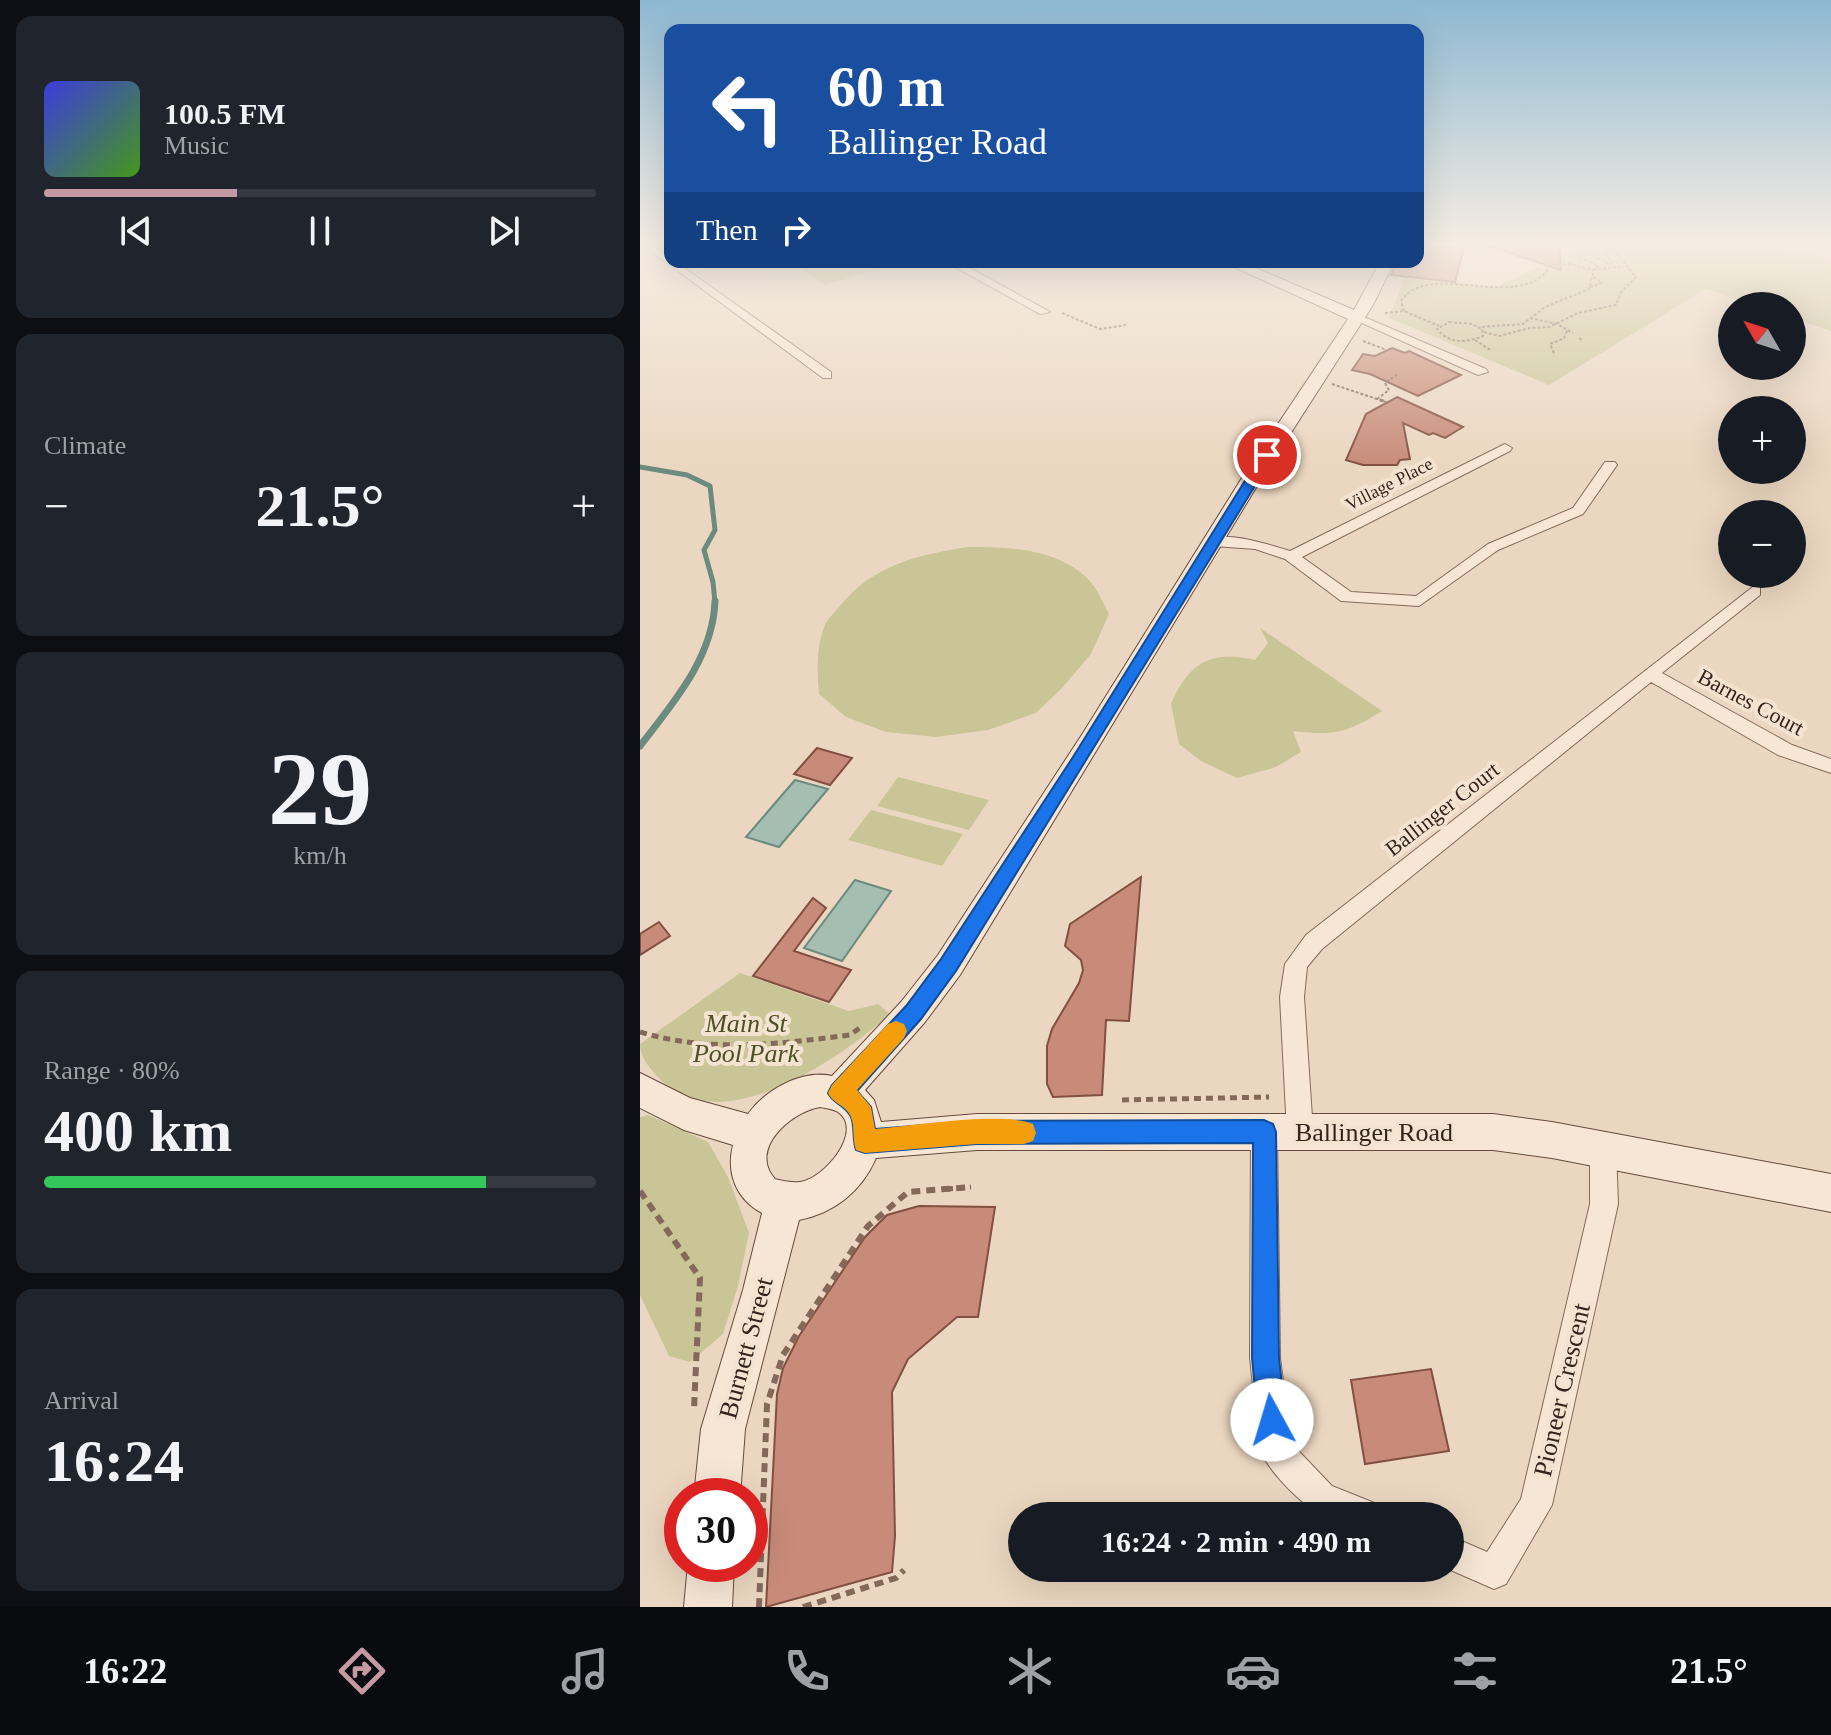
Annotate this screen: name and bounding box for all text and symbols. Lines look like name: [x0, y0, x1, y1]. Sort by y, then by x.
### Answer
icon: left: [696, 56, 800, 160]
text: 60 m: [828, 56, 945, 118]
text: 100.5 FM: [164, 97, 286, 130]
text: Ballinger Road: [828, 122, 1047, 162]
text: Music: [164, 131, 229, 160]
icon: right: [774, 208, 818, 252]
icon: previous: [114, 209, 158, 253]
icon: pause: [298, 209, 342, 253]
icon: next: [482, 209, 526, 253]
text: Then: [696, 213, 758, 246]
north arrow: [1718, 292, 1806, 380]
map controls: [1718, 292, 1806, 588]
button: +: [1718, 396, 1806, 484]
pin: [1233, 421, 1301, 489]
text: Climate: [44, 431, 126, 460]
icon: arrive: [1245, 433, 1289, 477]
street label: Village Place: [1342, 453, 1436, 515]
text: 21.5°: [256, 473, 385, 539]
text: −: [44, 482, 69, 531]
text: +: [571, 482, 596, 531]
button: −: [1718, 500, 1806, 588]
street label: Barnes Court: [1694, 664, 1808, 740]
text: 29: [268, 731, 372, 846]
street label: Ballinger Court: [1380, 757, 1504, 861]
text: km/h: [293, 841, 347, 870]
park label: Main St Pool Park: [692, 1009, 800, 1068]
text: Range · 80%: [44, 1056, 180, 1085]
text: 400 km: [44, 1098, 232, 1164]
street label: Ballinger Road: [1295, 1118, 1453, 1147]
street label: Burnett Street: [713, 1273, 779, 1422]
street label: Pioneer Crescent: [1528, 1300, 1596, 1479]
position arrow: [1230, 1378, 1314, 1462]
text: Arrival: [44, 1386, 119, 1415]
text: 16:24: [44, 1428, 184, 1494]
speed limit sign: 30: [664, 1478, 768, 1582]
text: 16:24 · 2 min · 490 m: [1101, 1525, 1371, 1558]
icon: directions: [334, 1643, 390, 1699]
icon: music: [557, 1643, 613, 1699]
icon: phone: [779, 1643, 835, 1699]
icon: climate: [1002, 1643, 1058, 1699]
icon: car: [1225, 1643, 1281, 1699]
icon: filters: [1447, 1643, 1503, 1699]
text: 16:22: [83, 1651, 167, 1691]
text: 21.5°: [1670, 1651, 1748, 1691]

